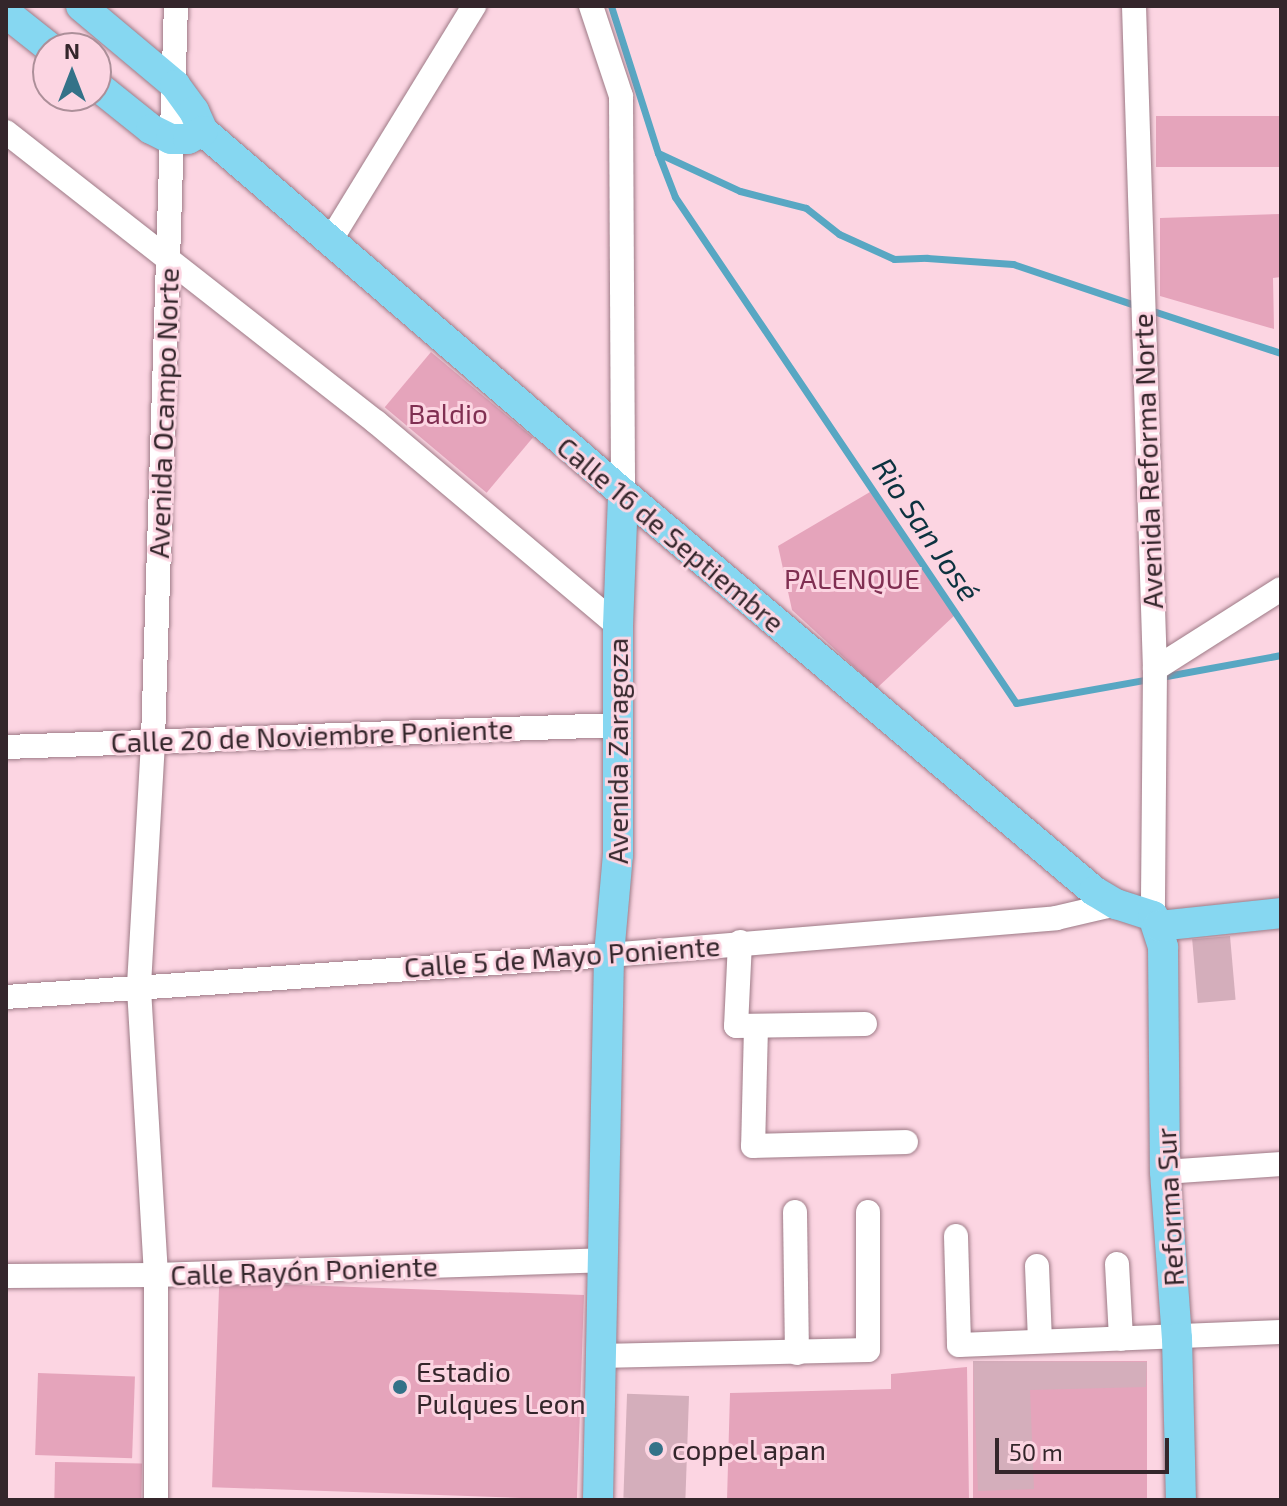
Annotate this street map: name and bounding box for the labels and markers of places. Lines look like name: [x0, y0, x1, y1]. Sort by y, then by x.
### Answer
place label: Estadio Pulques Leon: [416, 1354, 586, 1420]
marker: Estadio Pulques Leon: [391, 1378, 409, 1396]
place label: coppel apan: [672, 1432, 827, 1466]
marker: coppel apan: [647, 1440, 665, 1458]

